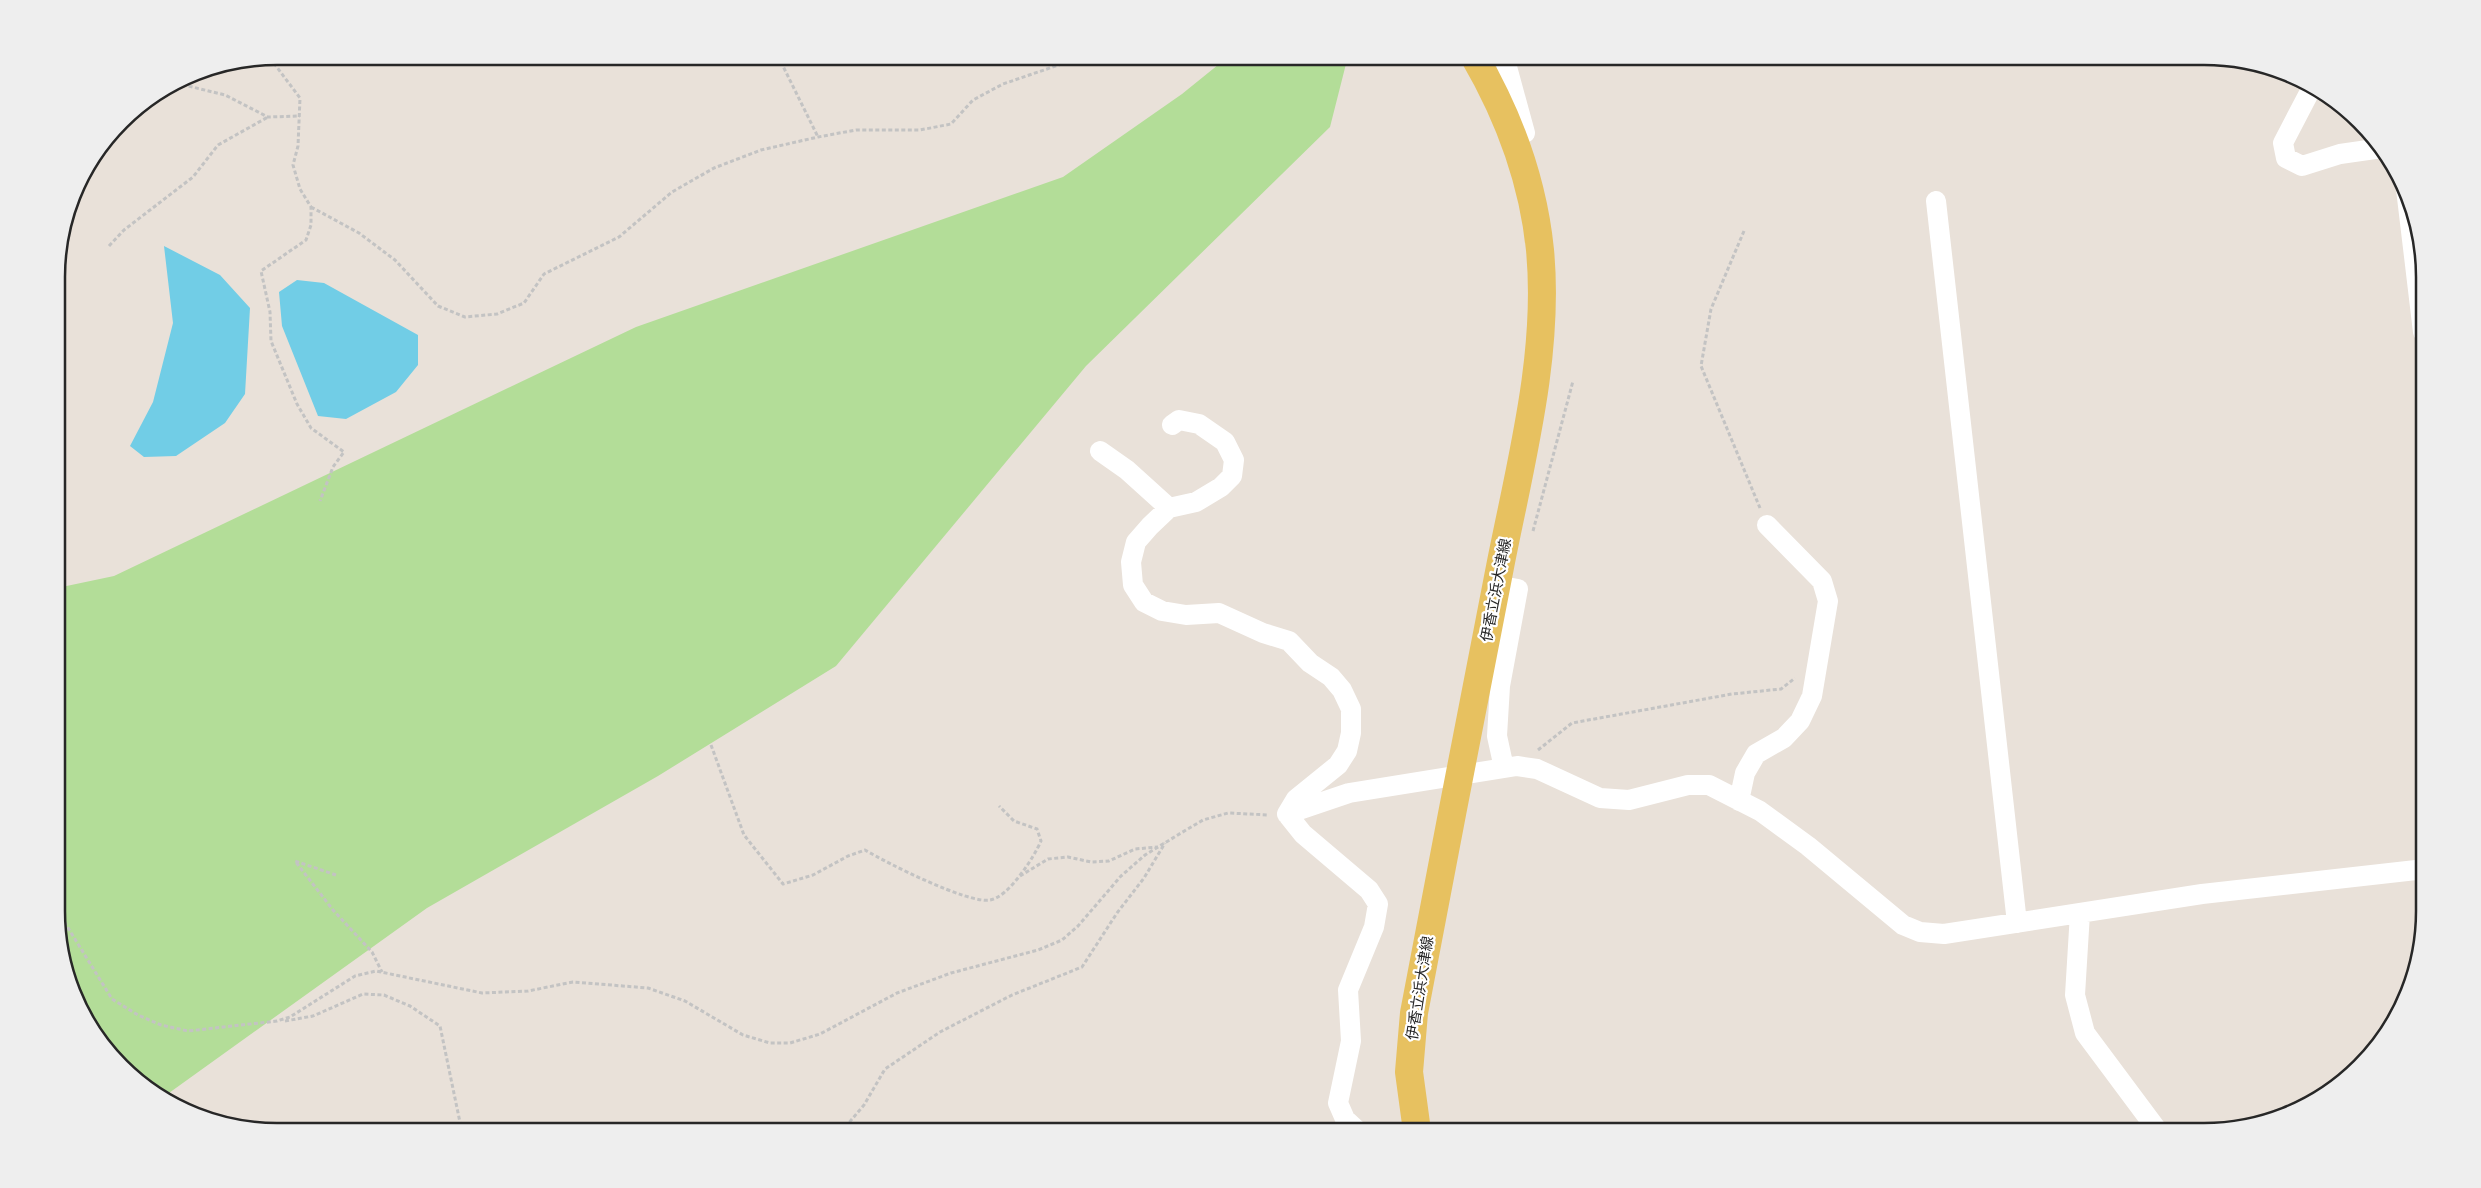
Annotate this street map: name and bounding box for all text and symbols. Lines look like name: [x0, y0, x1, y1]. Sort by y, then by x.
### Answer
street label: 伊香立浜大津線: [1476, 537, 1517, 644]
street label: 伊香立浜大津線: [1402, 935, 1439, 1042]

